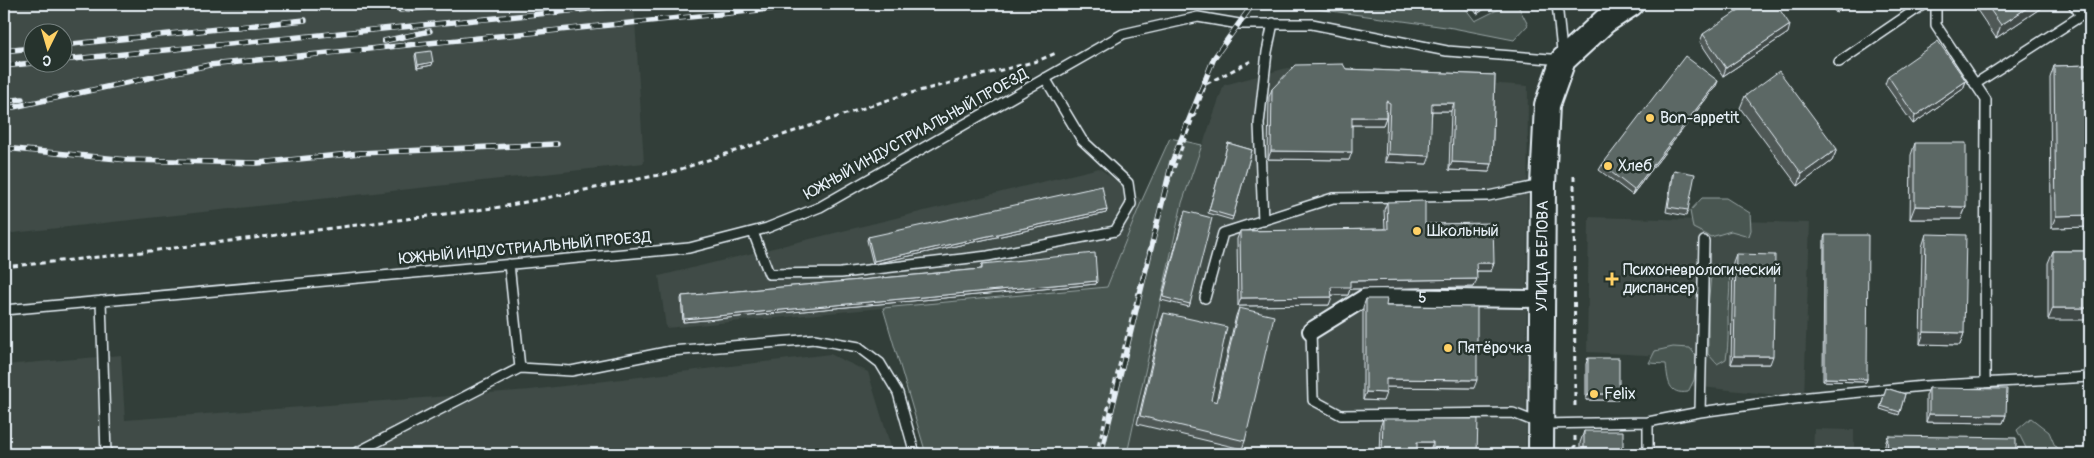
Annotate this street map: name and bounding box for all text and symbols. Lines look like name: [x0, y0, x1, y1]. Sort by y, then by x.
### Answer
north arrow: [22, 22, 72, 72]
text: С: [42, 52, 52, 69]
street label: ЮЖНЫЙ ИНДУСТРИАЛЬНЫЙ ПРОЕЗД: [801, 64, 1032, 204]
place label: Bon-appetit: [1660, 108, 1740, 128]
marker: Bon-appetit: [1644, 112, 1656, 124]
place label: Хлеб: [1618, 156, 1652, 176]
marker: Хлеб: [1602, 160, 1614, 172]
street label: УЛИЦА БЕЛОВА: [1532, 200, 1553, 312]
place label: Школьный: [1427, 221, 1499, 241]
marker: Школьный: [1411, 225, 1423, 237]
street label: ЮЖНЫЙ ИНДУСТРИАЛЬНЫЙ ПРОЕЗД: [398, 227, 652, 269]
place label: Психоневрологический диспансер: [1623, 260, 1781, 298]
marker: Психоневрологический диспансер: [1605, 272, 1619, 286]
street label: 5: [1418, 288, 1427, 308]
place label: Пятёрочка: [1458, 338, 1532, 358]
marker: Пятёрочка: [1442, 342, 1454, 354]
place label: Felix: [1604, 384, 1636, 404]
marker: Felix: [1588, 388, 1600, 400]

